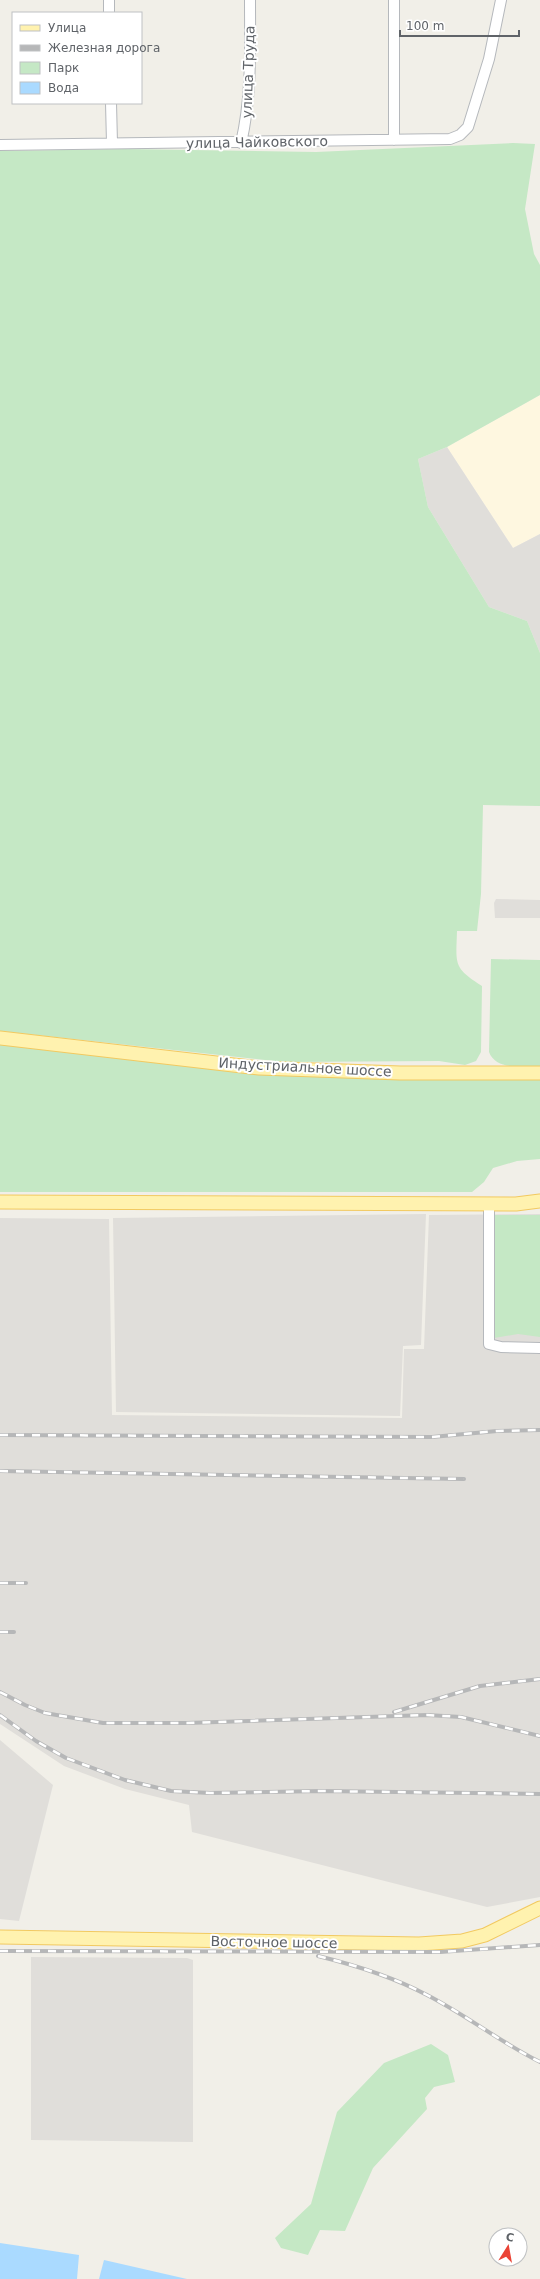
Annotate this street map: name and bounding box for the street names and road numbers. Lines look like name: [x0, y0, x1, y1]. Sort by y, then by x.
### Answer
street label: улица Труда: [238, 25, 258, 119]
street label: улица Чайковского: [186, 133, 328, 151]
street label: Индустриальное шоссе: [218, 1054, 392, 1080]
street label: Восточное шоссе: [210, 1933, 338, 1951]

